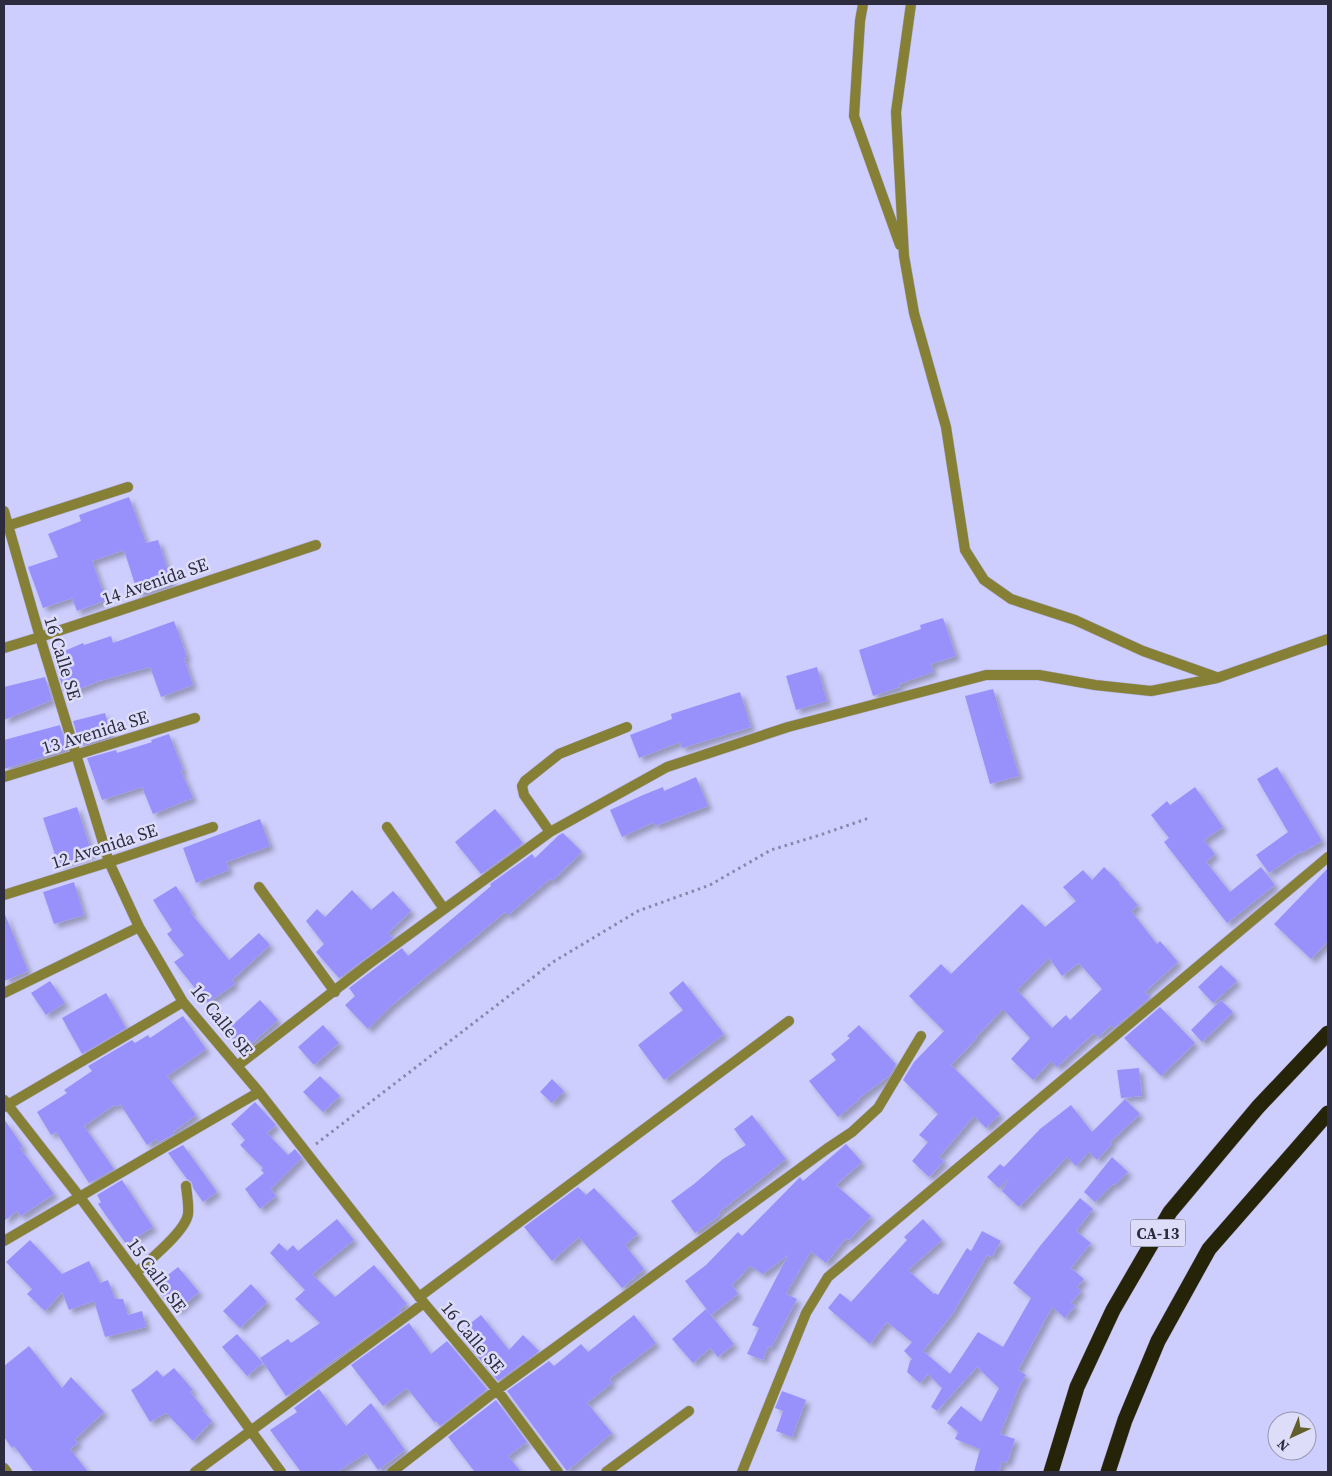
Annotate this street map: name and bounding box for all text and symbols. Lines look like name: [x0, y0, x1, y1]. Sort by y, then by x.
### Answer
street label: 14 Avenida SE: [99, 551, 211, 611]
street label: 16 Calle SE: [38, 613, 88, 703]
street label: 13 Avenida SE: [38, 704, 152, 760]
street label: 12 Avenida SE: [48, 817, 161, 875]
street label: 16 Calle SE: [185, 978, 259, 1062]
road number: CA-13: [1130, 1220, 1186, 1246]
street label: 15 Calle SE: [121, 1233, 193, 1318]
street label: 16 Calle SE: [436, 1296, 511, 1378]
north arrow: [1267, 1411, 1317, 1461]
text: N: [1272, 1435, 1294, 1456]

